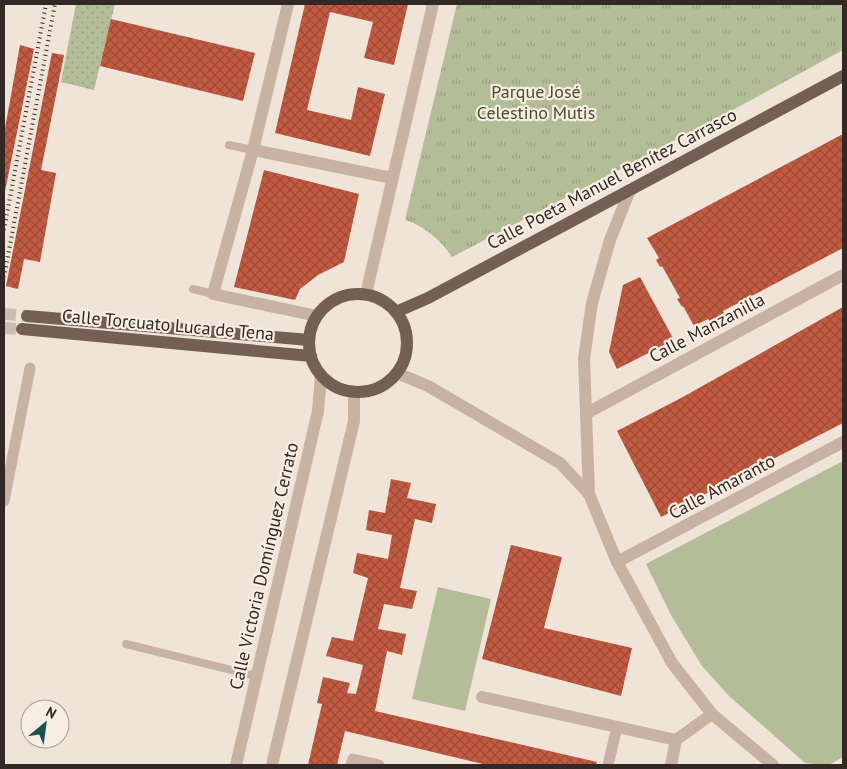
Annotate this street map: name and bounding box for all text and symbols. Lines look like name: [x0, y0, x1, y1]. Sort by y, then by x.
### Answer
park label: Parque José Celestino Mutis: [477, 80, 595, 124]
street label: Calle Poeta Manuel Benítez Carrasco: [483, 103, 741, 254]
street label: Calle Manzanilla: [645, 287, 768, 368]
street label: Calle Torcuato Luca de Tena: [61, 304, 275, 345]
street label: Calle Victoria Domínguez Cerrato: [224, 440, 303, 692]
street label: Calle Amaranto: [665, 449, 779, 524]
north arrow: [20, 699, 70, 749]
text: N: [43, 703, 60, 723]

